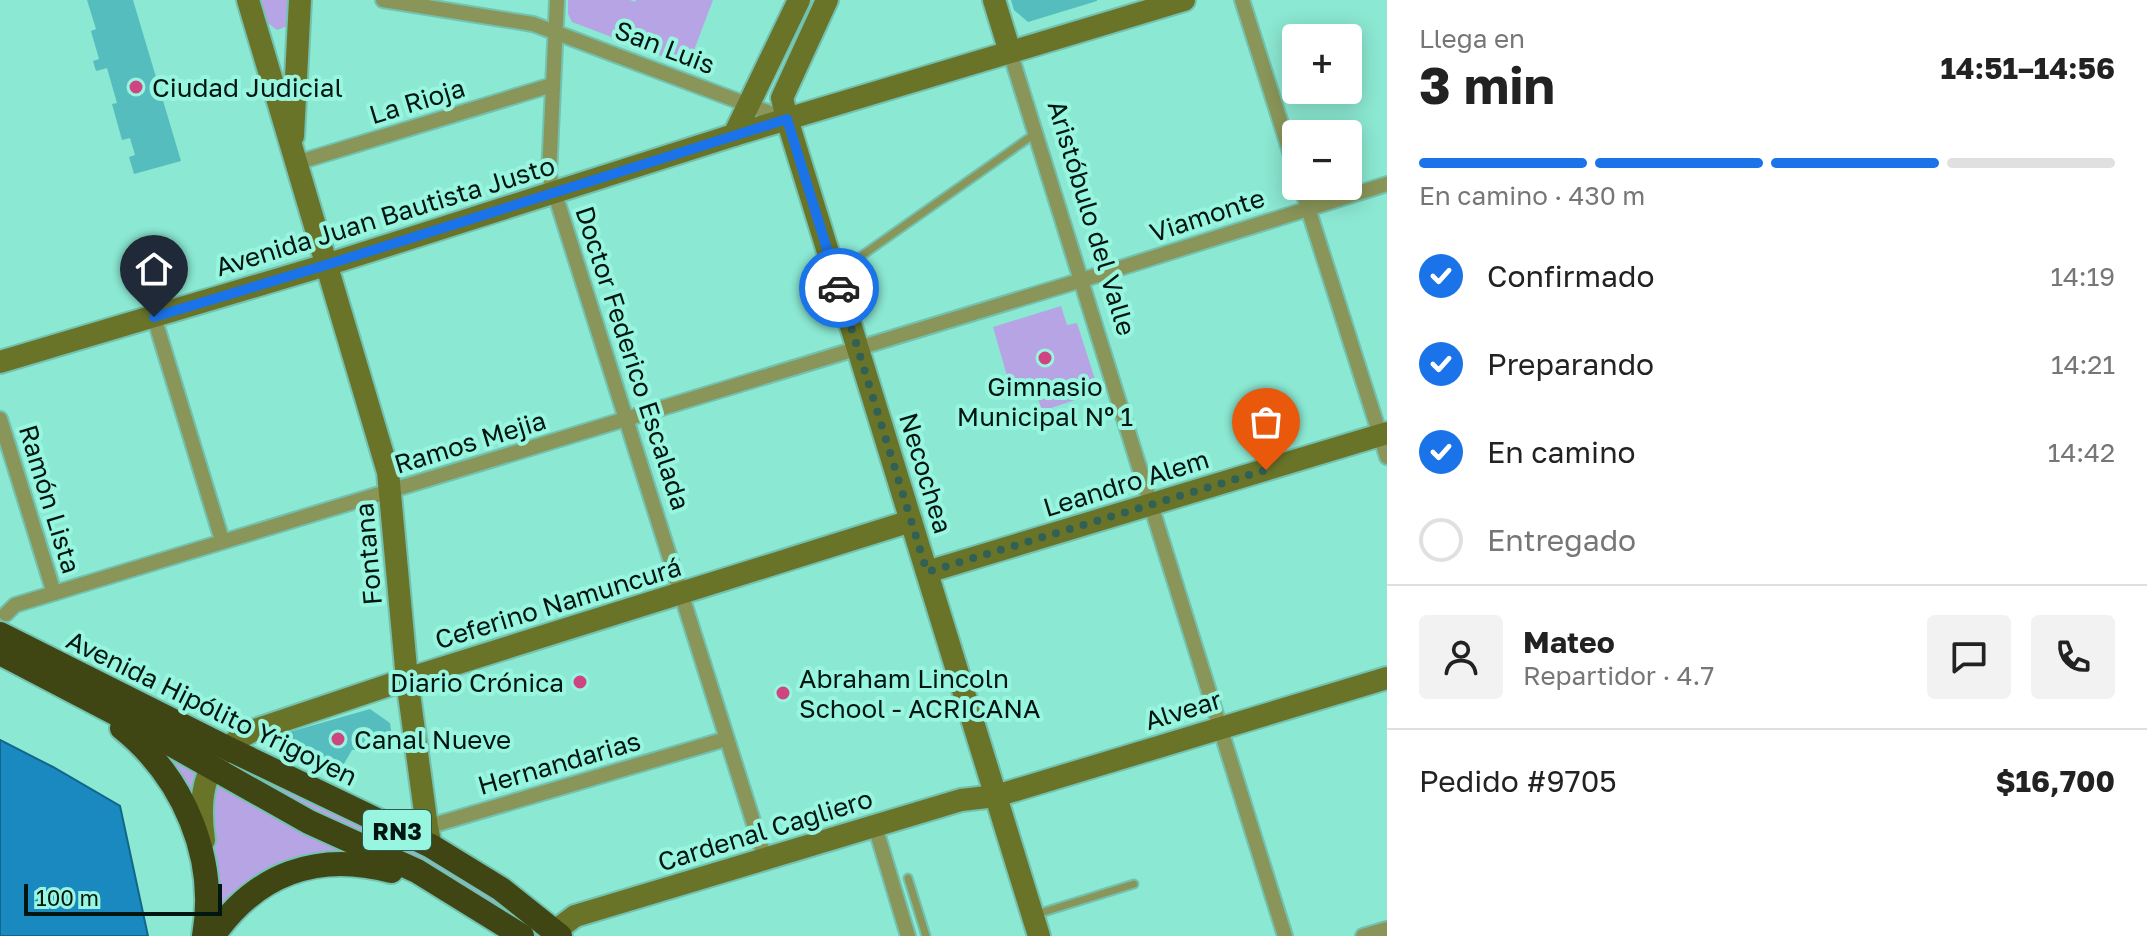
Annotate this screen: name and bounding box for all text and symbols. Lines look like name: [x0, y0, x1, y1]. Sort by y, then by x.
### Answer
street label: San Luis: [611, 14, 719, 80]
text: Llega en: [1419, 23, 1525, 54]
map controls: [1282, 24, 1362, 200]
button: +: [1282, 24, 1362, 104]
text: 14:51–14:56: [1940, 50, 2115, 86]
text: 3 min: [1419, 53, 1555, 115]
place label: Ciudad Judicial: [152, 72, 343, 103]
street label: La Rioja: [366, 72, 468, 130]
marker: Ciudad Judicial: [127, 78, 145, 96]
street label: Aristóbulo del Valle: [1041, 97, 1143, 339]
button: −: [1282, 120, 1362, 200]
street label: Avenida Juan Bautista Justo: [212, 150, 558, 282]
text: En camino · 430 m: [1419, 180, 1645, 211]
street label: Viamonte: [1146, 182, 1268, 248]
street label: Doctor Federico Escalada: [569, 202, 697, 514]
pin: [120, 235, 188, 317]
icon: home: [132, 247, 176, 291]
courier: [799, 248, 879, 328]
icon: check: [1419, 254, 1463, 298]
text: Confirmado: [1487, 258, 1655, 294]
text: 14:19: [2050, 261, 2115, 292]
icon: car: [817, 266, 861, 310]
icon: check: [1419, 342, 1463, 386]
text: Preparando: [1487, 346, 1654, 382]
marker: Gimnasio Municipal Nº 1: [1036, 349, 1054, 367]
text: 14:21: [2051, 349, 2115, 380]
place label: Gimnasio Municipal Nº 1: [957, 371, 1133, 432]
pin: [1232, 388, 1300, 470]
icon: bag: [1244, 400, 1288, 444]
street label: Ramos Mejia: [390, 404, 550, 480]
street label: Necochea: [893, 409, 959, 537]
street label: Ramón Lista: [13, 421, 87, 577]
icon: check: [1419, 430, 1463, 474]
text: En camino: [1487, 434, 1636, 470]
text: 14:42: [2048, 437, 2115, 468]
street label: Leandro Alem: [1040, 443, 1212, 523]
street label: Fontana: [348, 502, 388, 606]
text: Entregado: [1487, 522, 1636, 558]
street label: Ceferino Namuncurá: [431, 551, 685, 655]
button: person: [1419, 615, 1503, 699]
button: chat: [1927, 615, 2011, 699]
button: phone: [2031, 615, 2115, 699]
street label: Avenida Hipólito Yrigoyen: [62, 624, 362, 792]
text: Mateo: [1523, 624, 1615, 660]
text: Repartidor · 4.7: [1523, 660, 1714, 691]
place label: Abraham Lincoln School - ACRICANA: [799, 663, 1040, 724]
place label: Diario Crónica: [390, 667, 564, 698]
marker: Diario Crónica: [571, 673, 589, 691]
marker: Abraham Lincoln School - ACRICANA: [774, 684, 792, 702]
street label: Alvear: [1141, 684, 1225, 736]
place label: Canal Nueve: [354, 724, 511, 755]
street label: Hernandarias: [474, 725, 644, 801]
marker: Canal Nueve: [329, 730, 347, 748]
text: Pedido #9705: [1419, 763, 1617, 799]
text: $16,700: [1995, 763, 2115, 799]
street label: Cardenal Cagliero: [654, 783, 876, 877]
road number: RN3: [363, 810, 431, 850]
scale bar: [24, 880, 222, 916]
text: 100 m: [36, 884, 99, 911]

